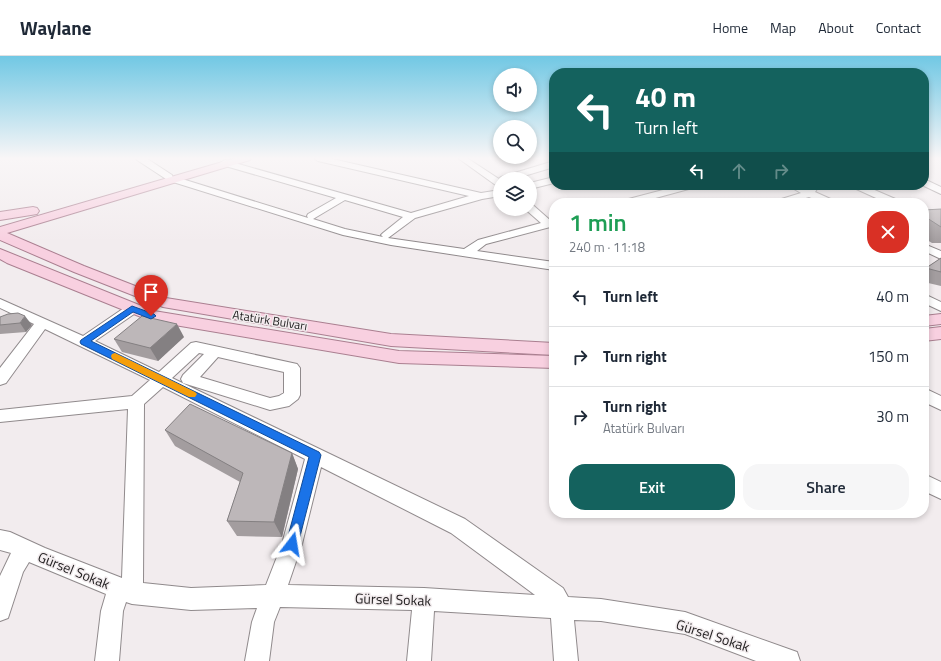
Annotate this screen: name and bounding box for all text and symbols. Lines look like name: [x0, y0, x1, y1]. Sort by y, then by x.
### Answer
text: Waylane: [20, 13, 92, 42]
text: Home: [713, 17, 748, 38]
text: Map: [770, 17, 796, 38]
text: About: [818, 17, 854, 38]
text: Contact: [876, 17, 921, 38]
map controls: [493, 68, 537, 216]
button: sound: [493, 68, 537, 112]
text: 40 m: [635, 75, 696, 118]
icon: left: [569, 84, 621, 136]
text: Turn left: [635, 114, 698, 141]
button: search: [493, 120, 537, 164]
icon: left: [686, 160, 708, 182]
icon: ahead: [728, 160, 750, 182]
icon: right: [770, 160, 792, 182]
button: layers: [493, 172, 537, 216]
text: 1 min: [569, 204, 627, 240]
button: close: [867, 211, 909, 253]
text: 240 m · 11:18: [569, 237, 645, 257]
pin: [134, 275, 168, 316]
icon: arrive: [140, 281, 162, 303]
text: Turn left: [603, 285, 658, 308]
text: 40 m: [876, 285, 909, 308]
icon: left: [569, 286, 591, 308]
street label: Atatürk Bulvarı: [231, 305, 309, 335]
text: Turn right: [603, 345, 667, 368]
text: 150 m: [868, 345, 909, 368]
icon: right: [569, 346, 591, 368]
text: Turn right: [603, 395, 667, 418]
text: 30 m: [876, 405, 909, 428]
icon: right: [569, 406, 591, 428]
text: Atatürk Bulvarı: [603, 418, 685, 438]
button: Exit: [569, 464, 735, 510]
button: Share: [743, 464, 909, 510]
position arrow: [271, 523, 313, 565]
street label: Gürsel Sokak: [35, 546, 114, 594]
street label: Gürsel Sokak: [355, 587, 432, 611]
street label: Gürsel Sokak: [674, 613, 753, 657]

